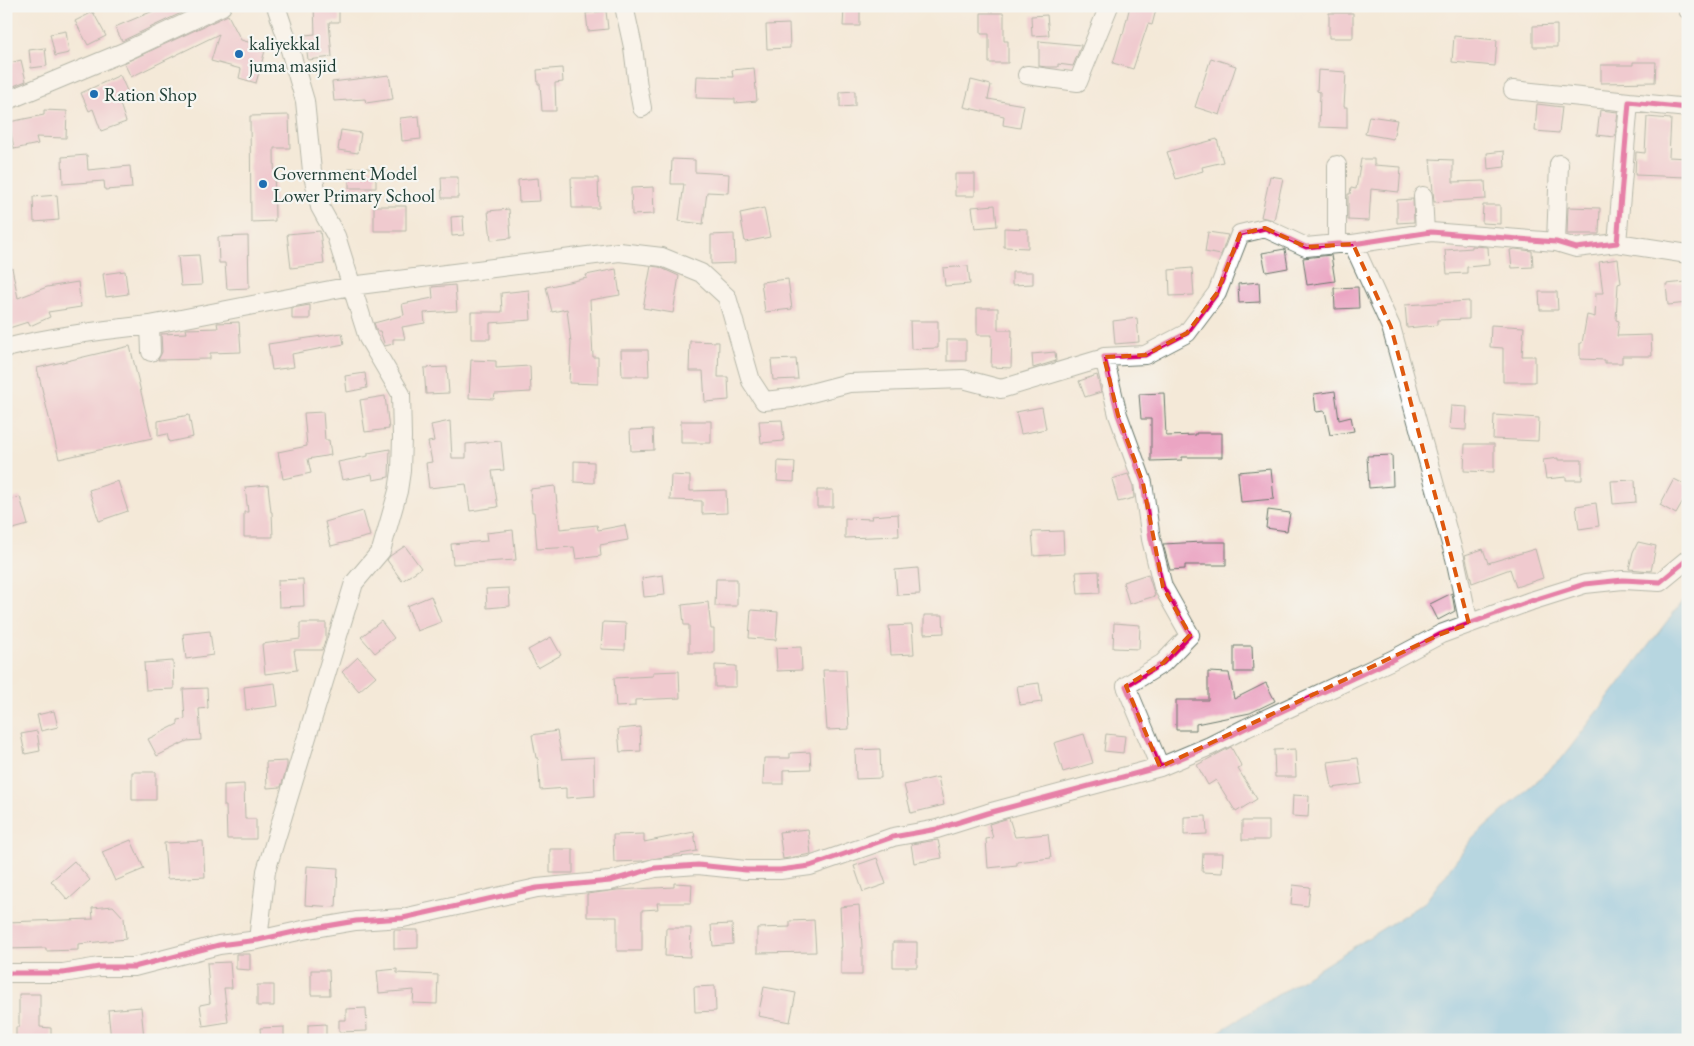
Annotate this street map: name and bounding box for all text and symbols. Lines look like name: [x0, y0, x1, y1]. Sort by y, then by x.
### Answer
place label: kaliyekkal juma masjid: [248, 31, 337, 78]
marker: kaliyekkal juma masjid: [233, 48, 245, 60]
place label: Ration Shop: [104, 82, 197, 107]
marker: Ration Shop: [88, 88, 100, 100]
place label: Government Model Lower Primary School: [273, 161, 436, 208]
marker: Government Model Lower Primary School: [257, 178, 269, 190]

